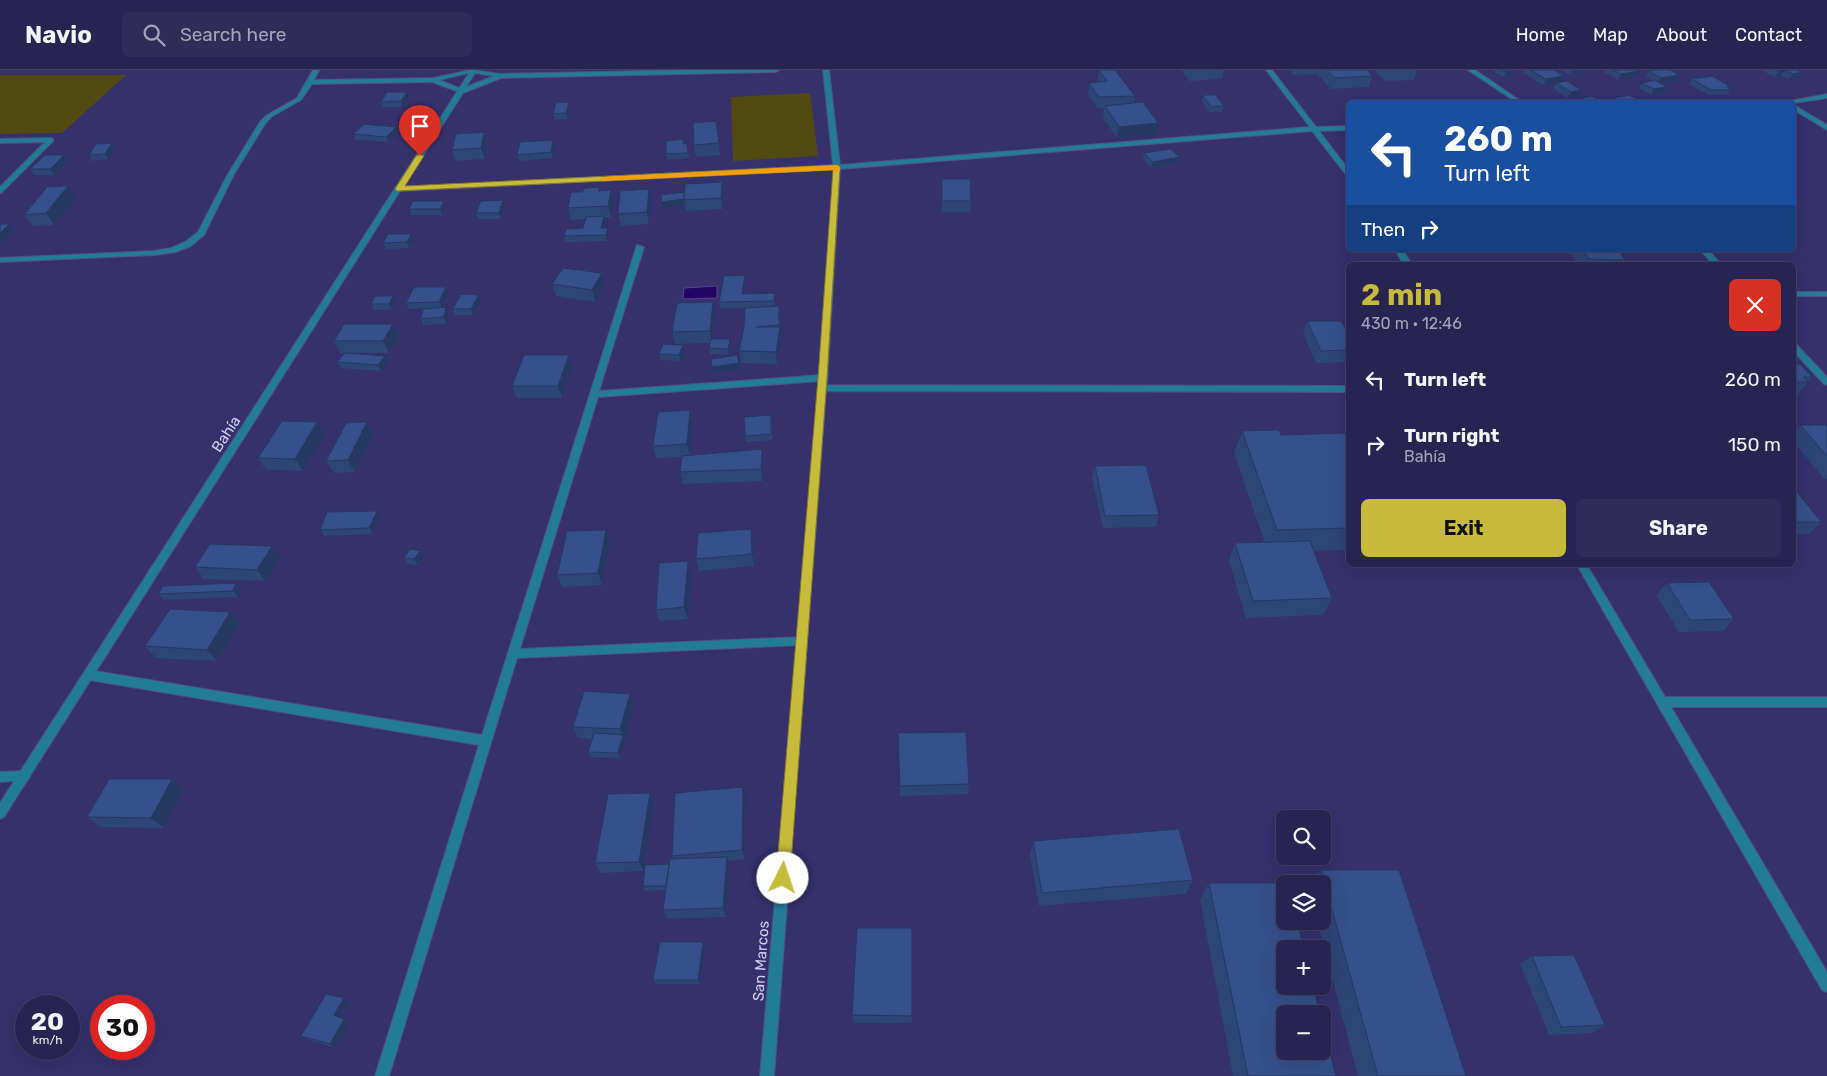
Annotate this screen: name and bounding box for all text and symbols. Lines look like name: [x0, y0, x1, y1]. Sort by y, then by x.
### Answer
search box: [122, 12, 472, 57]
text: Navio: [25, 21, 92, 49]
icon: search: [140, 21, 168, 49]
text: Search here: [180, 23, 286, 46]
text: Home: [1516, 24, 1565, 46]
text: Map: [1593, 24, 1628, 46]
text: About: [1656, 24, 1707, 46]
text: Contact: [1735, 24, 1802, 46]
pin: [399, 105, 441, 156]
icon: arrive: [406, 112, 434, 140]
text: 260 m: [1444, 118, 1553, 160]
icon: left: [1361, 120, 1426, 185]
text: Turn left: [1444, 160, 1530, 187]
icon: right: [1415, 215, 1443, 243]
text: Then: [1361, 218, 1405, 241]
text: 2 min: [1361, 277, 1442, 313]
button: close: [1729, 279, 1781, 331]
text: 430 m · 12:46: [1361, 314, 1462, 333]
icon: left: [1361, 366, 1389, 394]
text: Turn left: [1404, 368, 1486, 391]
text: 260 m: [1725, 368, 1781, 391]
street label: Bahía: [208, 413, 244, 455]
text: Turn right: [1404, 424, 1499, 447]
icon: right: [1361, 431, 1389, 459]
text: 150 m: [1728, 433, 1781, 456]
text: Bahía: [1404, 447, 1446, 466]
button: Exit: [1361, 499, 1566, 557]
button: Share: [1576, 499, 1781, 557]
map controls: [1276, 810, 1331, 1060]
button: search: [1276, 810, 1331, 865]
position arrow: [756, 851, 808, 903]
button: layers: [1276, 875, 1331, 930]
street label: San Marcos: [749, 920, 773, 1002]
button: +: [1276, 940, 1331, 995]
speed limit sign: 30: [90, 995, 155, 1060]
button: −: [1276, 1005, 1331, 1060]
text: 20: [31, 1007, 64, 1036]
text: km/h: [33, 1033, 62, 1047]

